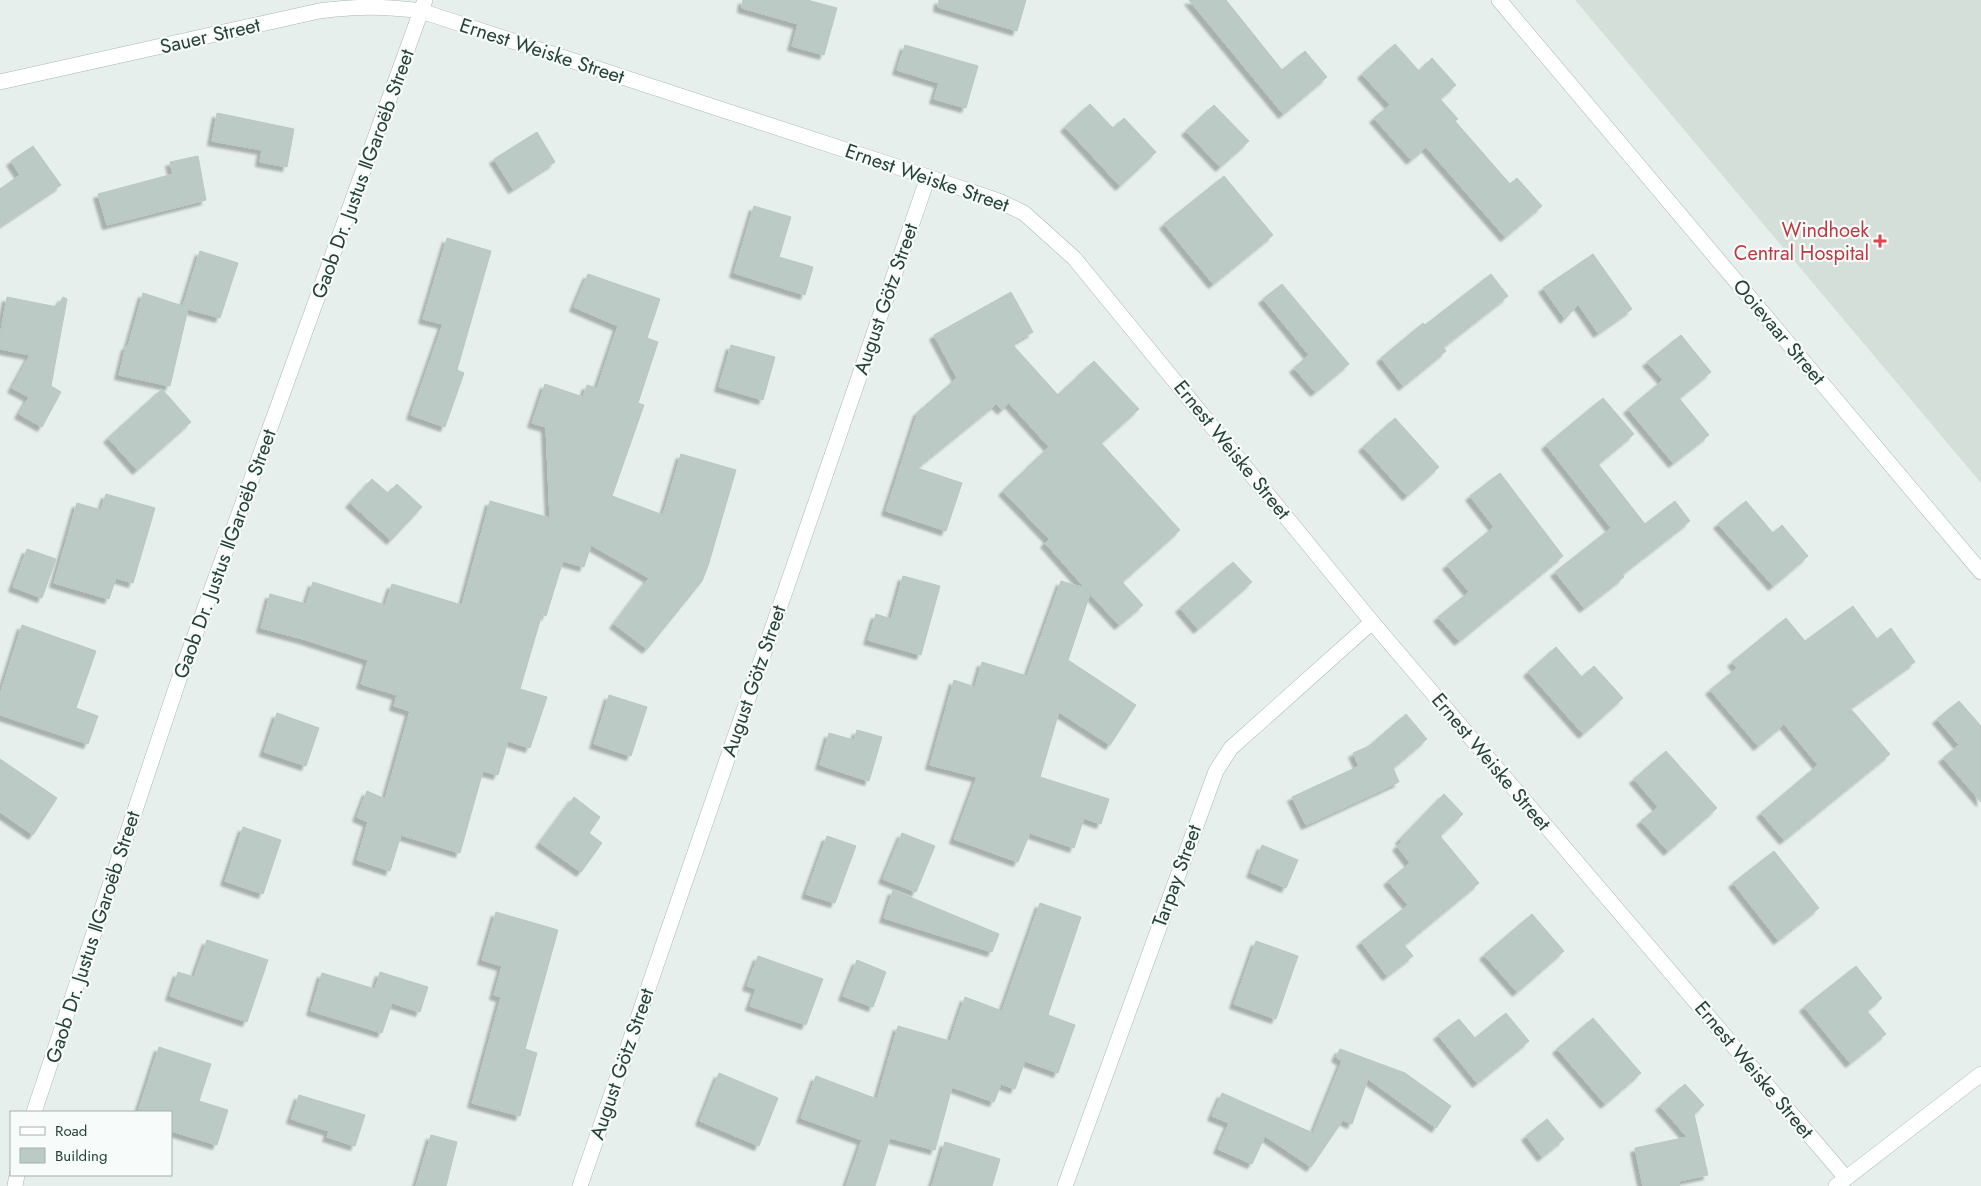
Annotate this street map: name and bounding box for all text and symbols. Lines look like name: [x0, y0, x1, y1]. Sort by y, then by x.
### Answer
street label: Sauer Street: [157, 10, 263, 62]
street label: Ernest Weiske Street: [456, 11, 628, 91]
street label: Gaob Dr. Justus ǁGaroëb Street: [304, 45, 422, 303]
street label: Ernest Weiske Street: [841, 136, 1013, 220]
place label: Windhoek Central Hospital: [1734, 216, 1869, 268]
street label: August Götz Street: [847, 219, 926, 379]
marker: Windhoek Central Hospital: [1873, 234, 1887, 248]
street label: Ooievaar Street: [1726, 273, 1832, 391]
street label: Ernest Weiske Street: [1167, 374, 1297, 526]
street label: Gaob Dr. Justus ǁGaroëb Street: [166, 425, 284, 683]
street label: August Götz Street: [715, 601, 794, 761]
street label: Ernest Weiske Street: [1425, 687, 1557, 837]
street label: Gaob Dr. Justus ǁGaroëb Street: [38, 807, 148, 1067]
street label: Tarpay Street: [1145, 820, 1209, 931]
street label: August Götz Street: [583, 984, 662, 1144]
street label: Ernest Weiske Street: [1688, 995, 1820, 1145]
legend: [10, 1111, 172, 1176]
text: Road: [55, 1120, 87, 1142]
text: Building: [55, 1145, 107, 1167]

